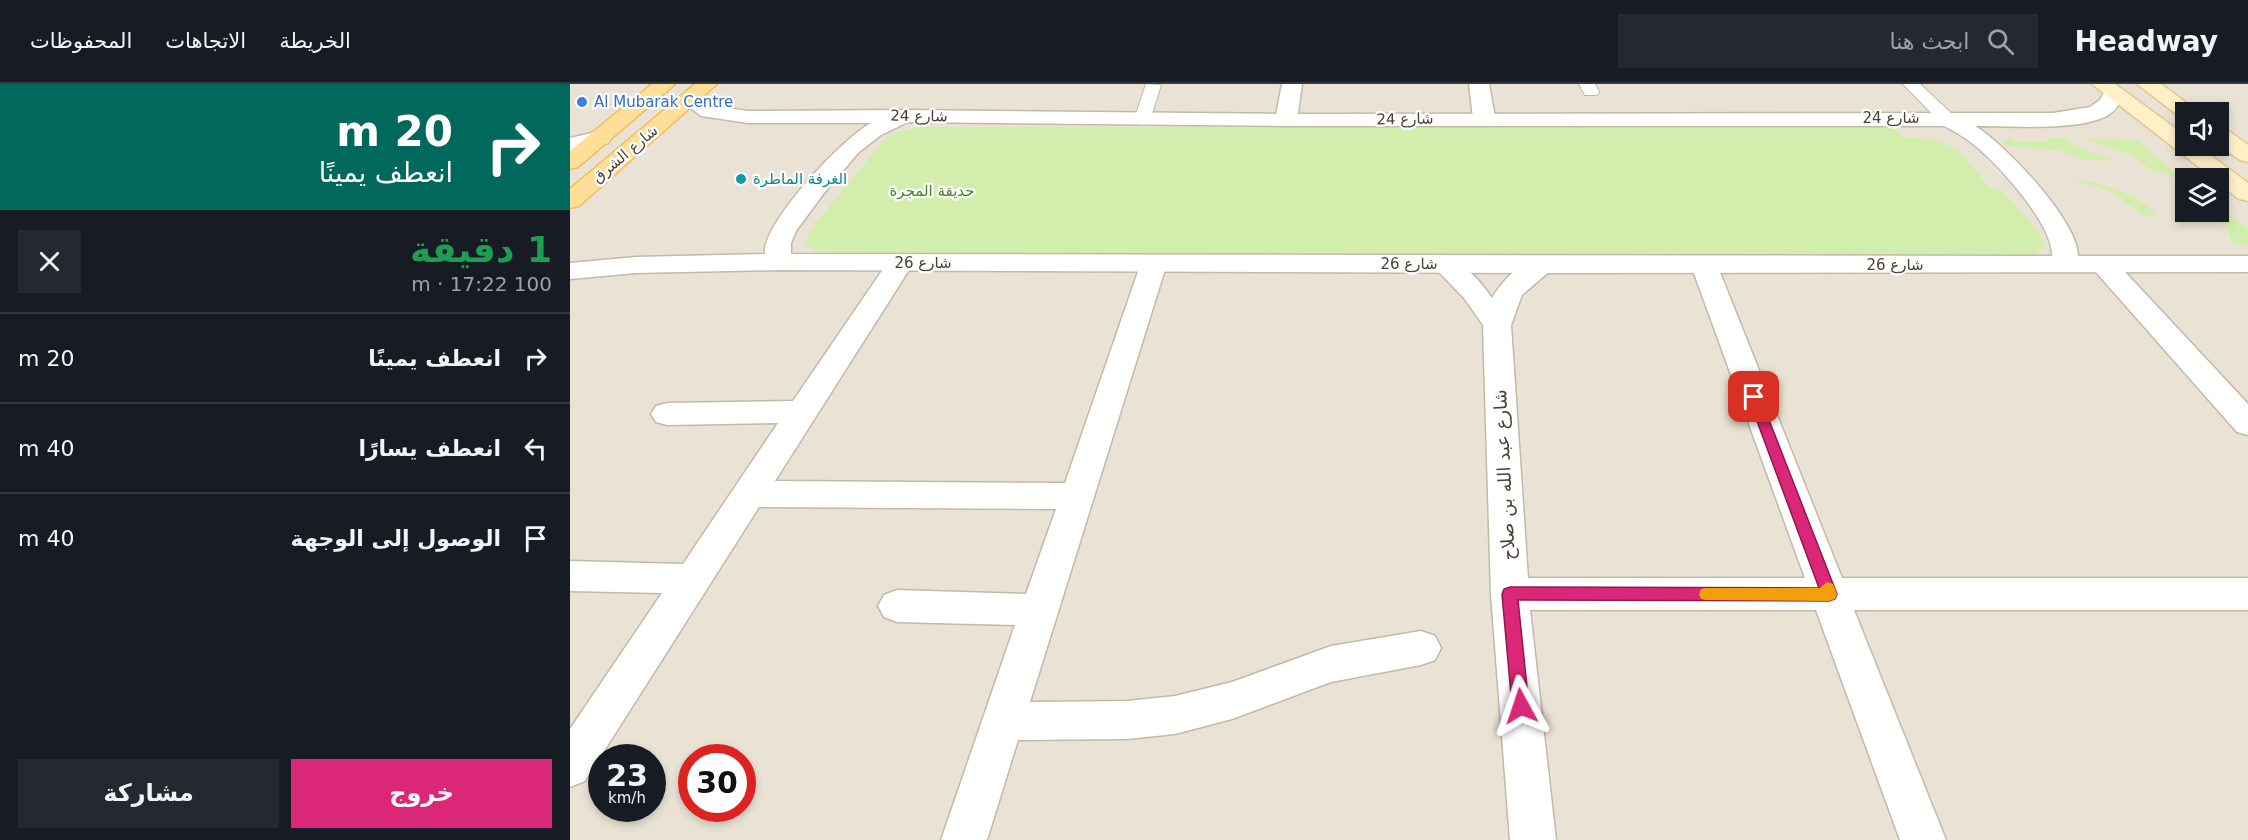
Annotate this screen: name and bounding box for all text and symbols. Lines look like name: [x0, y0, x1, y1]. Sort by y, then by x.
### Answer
search box: [1618, 14, 2038, 68]
icon: search: [1984, 25, 2017, 58]
text: Headway: [2074, 25, 2218, 58]
text: المحفوظات: [30, 29, 132, 53]
text: الاتجاهات: [165, 29, 246, 53]
text: الخريطة: [279, 29, 351, 53]
text: ابحث هنا: [1890, 29, 1969, 54]
place label: Al Mubarak Centre: [594, 93, 733, 111]
marker: Al Mubarak Centre: [575, 95, 589, 109]
map controls: [2175, 102, 2229, 222]
button: sound: [2175, 102, 2229, 156]
text: 20 m: [336, 107, 453, 156]
street label: شارع 24: [890, 107, 948, 125]
icon: right: [474, 108, 552, 186]
street label: شارع 24: [1862, 109, 1920, 127]
street label: شارع 24: [1376, 110, 1434, 128]
street label: شارع الشرق: [589, 121, 661, 187]
text: انعطف يمينًا: [319, 157, 453, 188]
button: layers: [2175, 168, 2229, 222]
place label: الغرفة الماطرة: [753, 170, 847, 188]
marker: الغرفة الماطرة: [734, 172, 748, 186]
park label: حديقة المجرة: [890, 182, 974, 200]
text: 1 دقيقة: [410, 229, 552, 270]
button: close: [18, 230, 81, 293]
street label: شارع 26: [894, 254, 952, 272]
street label: شارع 26: [1380, 255, 1438, 273]
street label: شارع 26: [1866, 256, 1924, 274]
text: 100 m · 17:22: [411, 272, 552, 296]
icon: right: [519, 342, 552, 375]
text: 20 m: [18, 346, 74, 371]
text: انعطف يمينًا: [368, 346, 501, 371]
pin: [1728, 371, 1779, 422]
icon: arrive: [1737, 380, 1770, 413]
street label: شارع عبد الله بن صلاح: [1489, 389, 1520, 561]
icon: left: [519, 432, 552, 465]
text: 40 m: [18, 436, 74, 461]
text: انعطف يسارًا: [358, 436, 501, 461]
icon: arrive: [519, 522, 552, 555]
text: 40 m: [18, 526, 74, 551]
text: الوصول إلى الوجهة: [291, 526, 501, 551]
position arrow: [1489, 674, 1553, 738]
speed limit sign: 30: [678, 744, 756, 822]
text: 23: [606, 758, 648, 793]
button: مشاركة: [18, 759, 279, 828]
button: خروج: [291, 759, 552, 828]
text: km/h: [608, 789, 646, 807]

